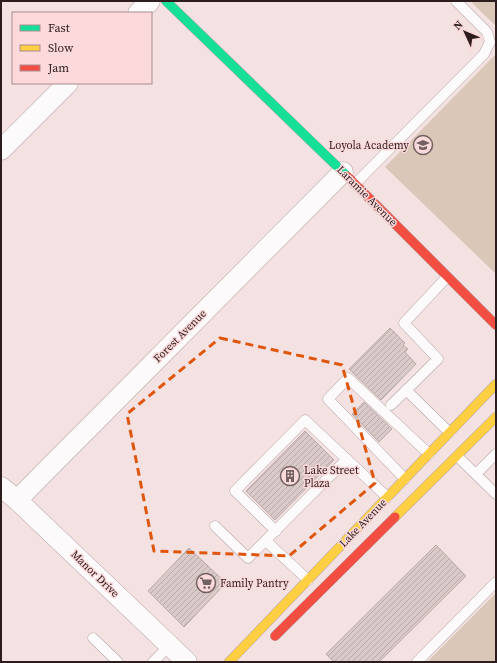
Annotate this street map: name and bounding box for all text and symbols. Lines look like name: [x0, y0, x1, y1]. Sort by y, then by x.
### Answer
legend: [12, 12, 152, 84]
north arrow: [445, 12, 485, 52]
text: N: [450, 17, 466, 33]
text: Fast: [48, 20, 70, 36]
text: Slow: [48, 40, 74, 56]
text: Jam: [47, 60, 69, 76]
school or university icon: Loyola Academy: [412, 134, 434, 156]
place label: Loyola Academy: [329, 138, 409, 153]
street label: Laramie Avenue: [334, 163, 401, 230]
street label: Forest Avenue: [150, 306, 210, 366]
place label: Lake Street Plaza: [304, 463, 359, 491]
building icon: Lake Street Plaza: [279, 465, 301, 487]
street label: Lake Avenue: [336, 495, 390, 551]
street label: Manor Drive: [68, 547, 123, 601]
supermarket icon: Family Pantry: [195, 572, 217, 594]
place label: Family Pantry: [220, 576, 289, 591]

